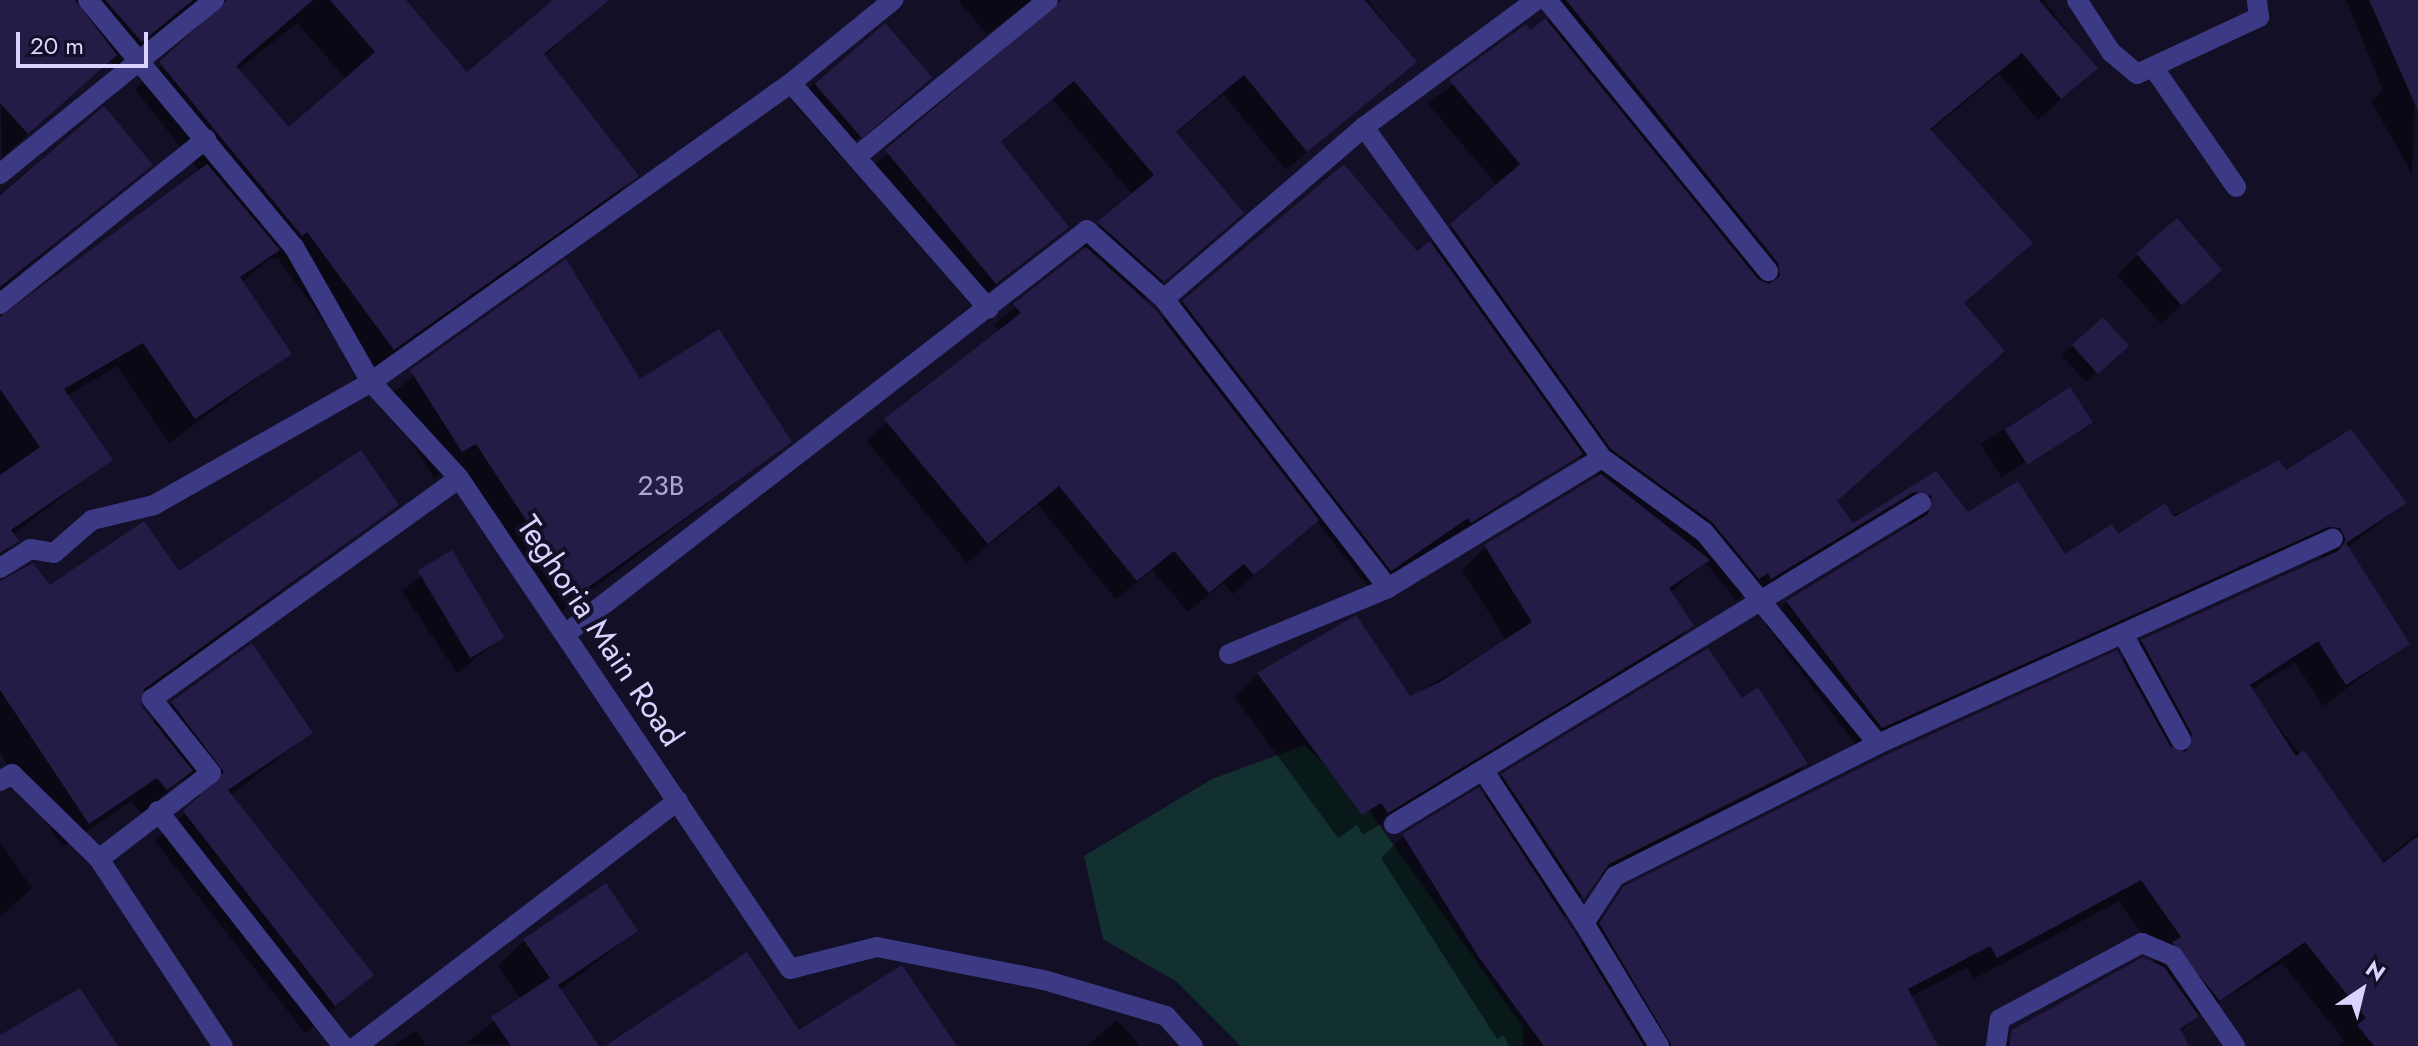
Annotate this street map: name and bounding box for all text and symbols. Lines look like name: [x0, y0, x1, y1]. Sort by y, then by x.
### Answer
scale bar: [20, 16, 152, 66]
text: 20 m: [30, 28, 84, 63]
house number: 23B: [638, 469, 684, 503]
street label: Teghoria Main Road: [509, 508, 691, 754]
north arrow: [2322, 950, 2402, 1030]
text: N: [2359, 952, 2392, 988]

